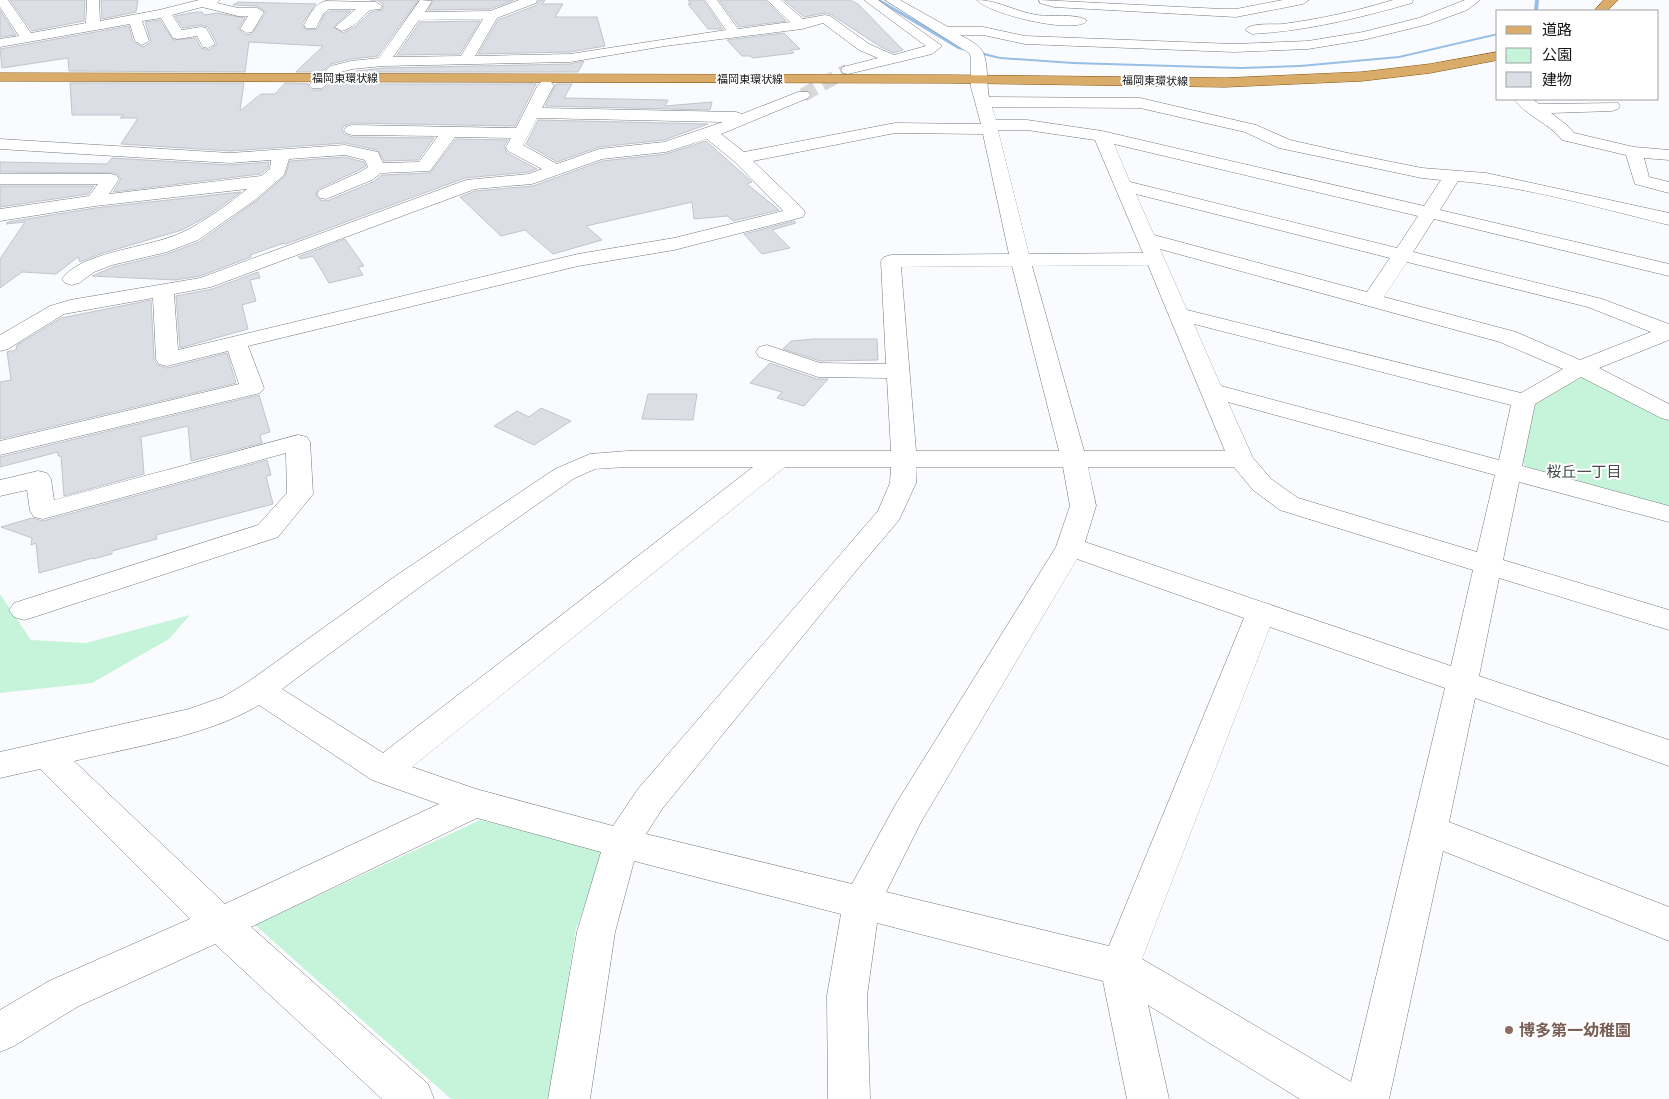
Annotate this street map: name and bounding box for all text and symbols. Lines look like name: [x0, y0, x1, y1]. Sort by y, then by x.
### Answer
legend: [1496, 10, 1659, 100]
text: 道路: [1542, 21, 1572, 39]
text: 公園: [1542, 46, 1572, 64]
text: 建物: [1542, 71, 1572, 89]
street label: 福岡東環状線: [312, 72, 378, 85]
street label: 福岡東環状線: [717, 73, 783, 86]
street label: 福岡東環状線: [1122, 74, 1188, 88]
district label: 桜丘一丁目: [1546, 463, 1622, 481]
place label: 博多第一幼稚園: [1519, 1021, 1631, 1040]
marker: 博多第一幼稚園: [1503, 1024, 1515, 1036]

